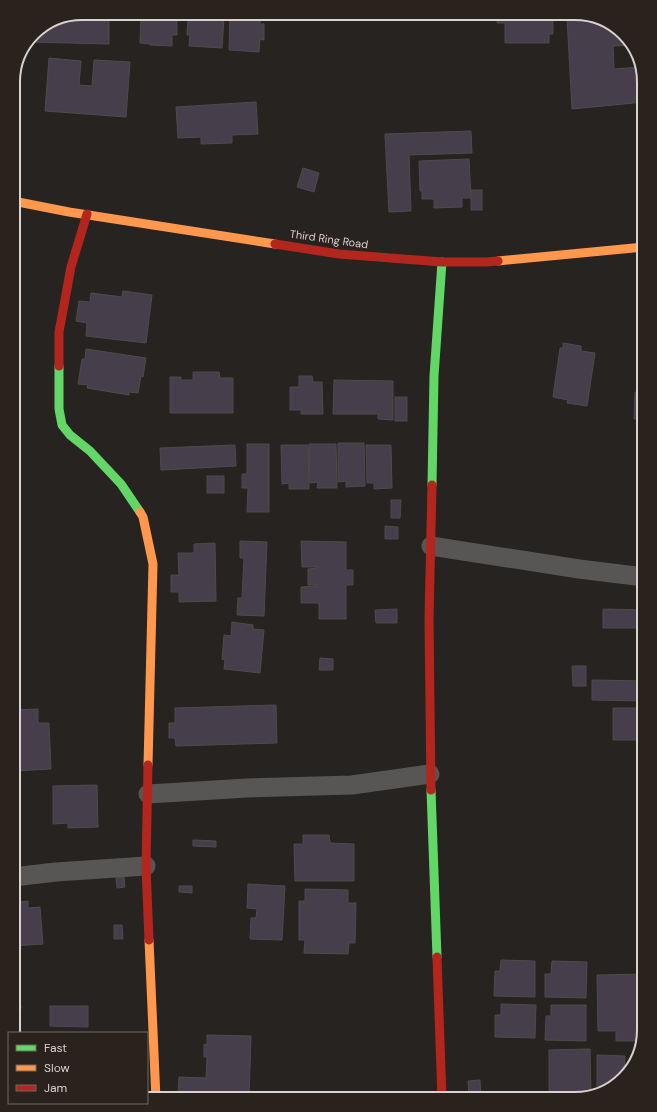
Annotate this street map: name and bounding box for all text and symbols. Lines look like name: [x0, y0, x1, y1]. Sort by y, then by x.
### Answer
street label: Third Ring Road: [289, 227, 369, 251]
legend: [8, 1032, 148, 1104]
text: Fast: [44, 1040, 67, 1056]
text: Slow: [44, 1060, 70, 1076]
text: Jam: [44, 1080, 67, 1096]

